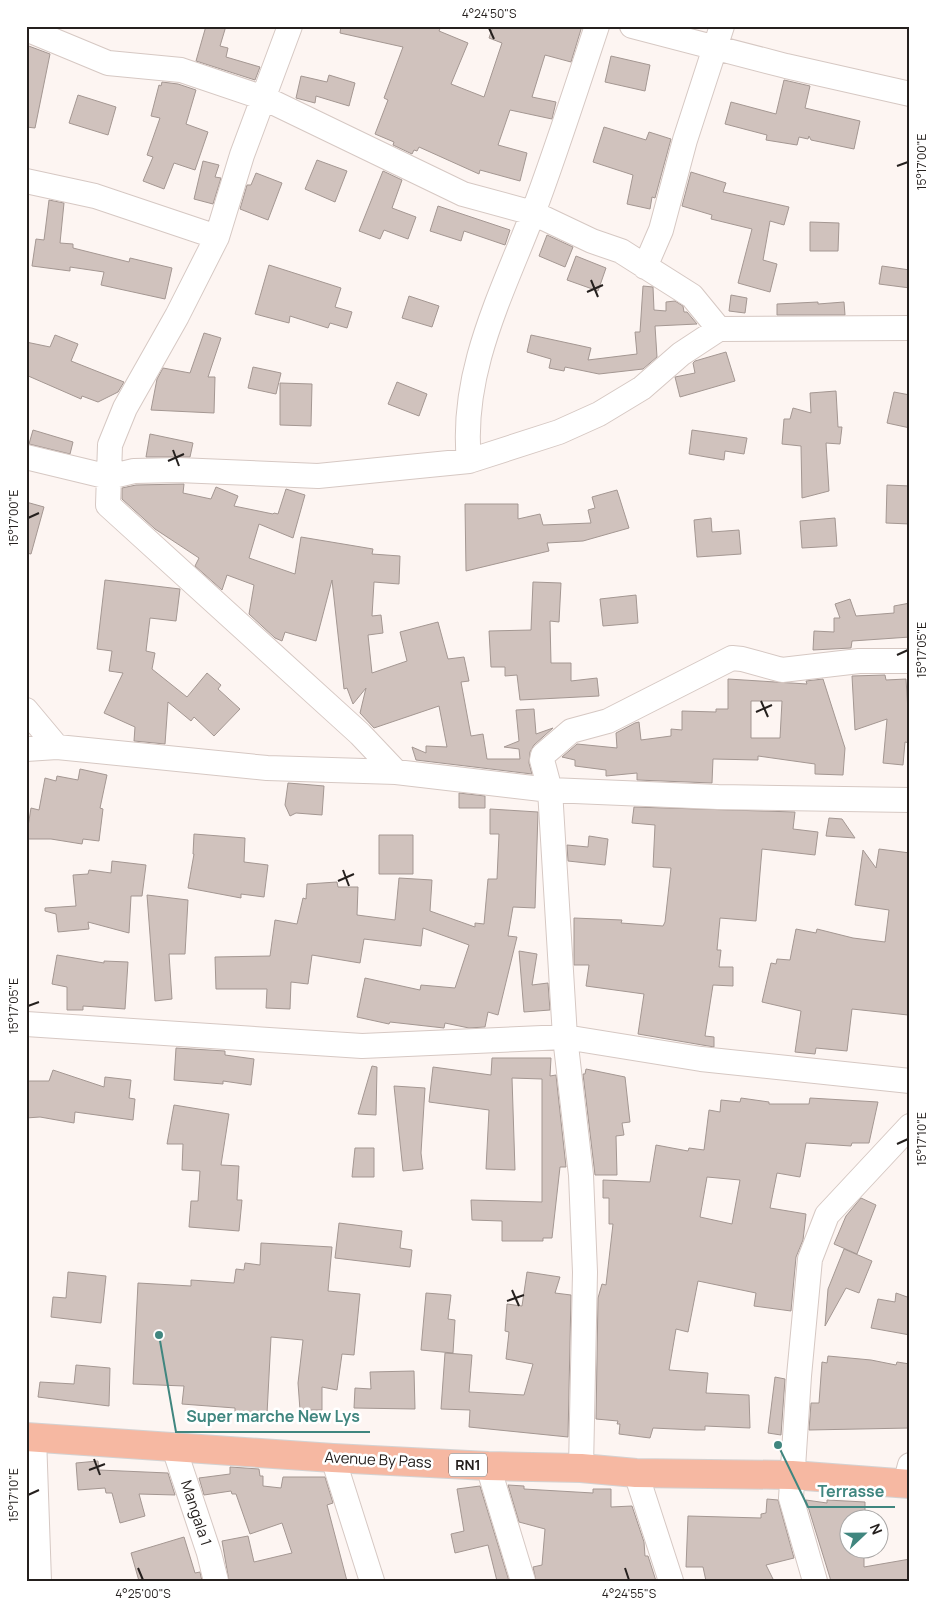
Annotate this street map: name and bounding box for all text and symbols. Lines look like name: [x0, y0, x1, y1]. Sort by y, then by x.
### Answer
text: 4°24'50"S: [462, 5, 516, 22]
text: 15°17'00"E: [913, 134, 930, 190]
text: 15°17'00"E: [5, 490, 22, 546]
text: 15°17'05"E: [913, 622, 930, 678]
text: 15°17'05"E: [5, 978, 22, 1034]
text: 15°17'10"E: [913, 1112, 930, 1166]
callout: Super marche New Lys: [176, 1401, 370, 1432]
text: Super marche New Lys: [186, 1405, 360, 1427]
street label: Avenue By Pass: [324, 1446, 432, 1473]
road number: RN1: [449, 1454, 487, 1476]
text: 15°17'10"E: [5, 1468, 22, 1522]
callout: Terrasse: [808, 1476, 895, 1507]
street label: Mangala 1: [176, 1477, 217, 1548]
text: Terrasse: [818, 1480, 885, 1502]
north arrow: [838, 1510, 888, 1560]
text: N: [866, 1521, 887, 1537]
text: 4°25'00"S: [115, 1585, 171, 1602]
text: 4°24'55"S: [602, 1585, 656, 1602]

